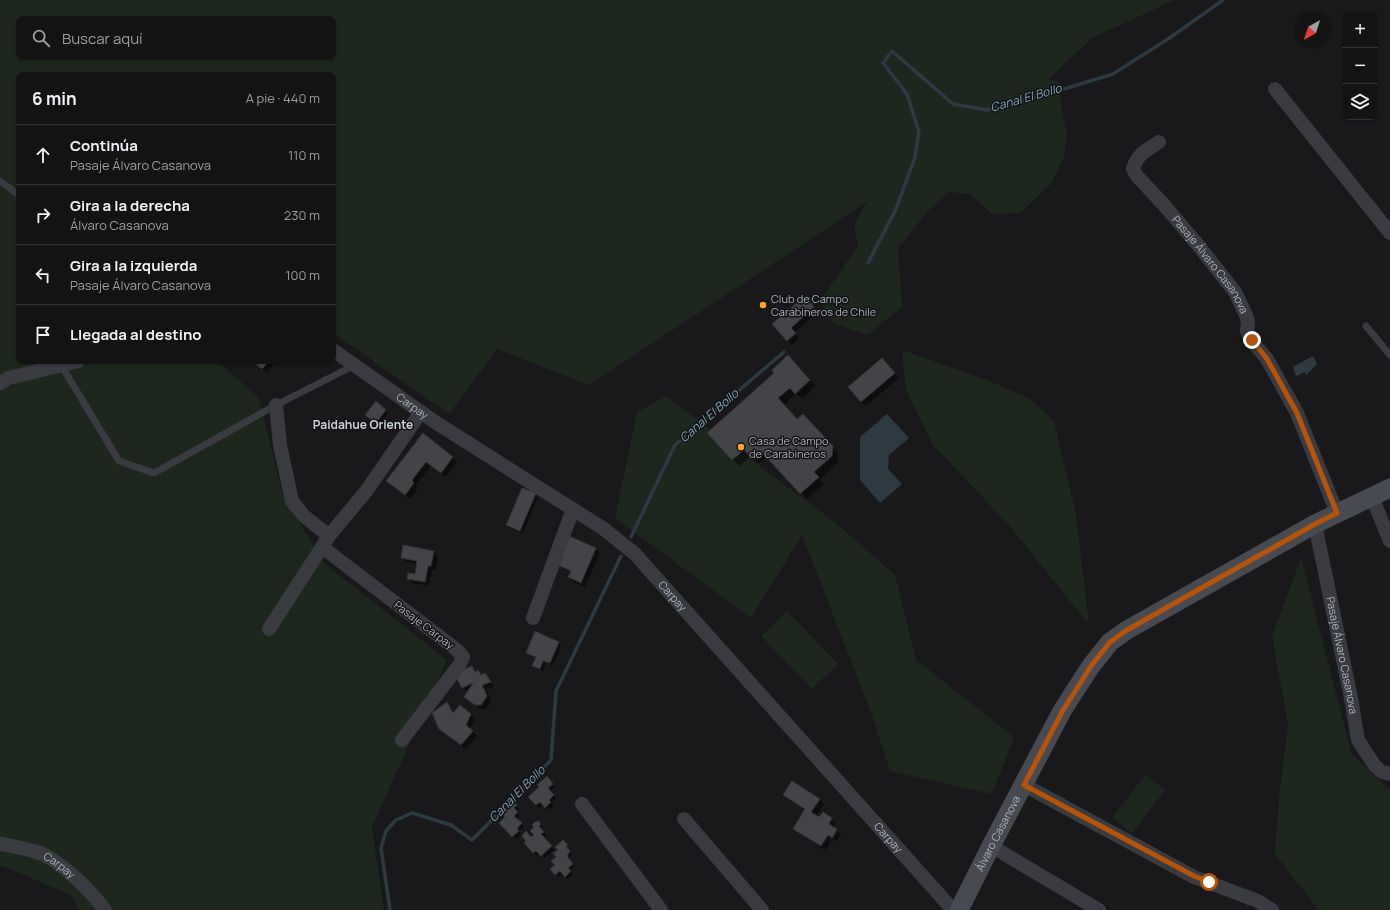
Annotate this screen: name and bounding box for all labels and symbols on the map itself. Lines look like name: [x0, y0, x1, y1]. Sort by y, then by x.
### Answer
north arrow: [1294, 12, 1330, 48]
water label: Canal El Bollo: [988, 79, 1064, 116]
street label: Pasaje Álvaro Casanova: [1169, 212, 1252, 316]
place label: Club de Campo Carabineros de Chile: [771, 291, 877, 319]
marker: Club de Campo Carabineros de Chile: [758, 300, 768, 310]
route end: [1243, 331, 1261, 349]
water label: Canal El Bollo: [675, 385, 743, 446]
street label: Carpay: [393, 389, 432, 422]
district label: Paidahue Oriente: [313, 416, 413, 433]
place label: Casa de Campo de Carabineros: [749, 433, 829, 461]
marker: Casa de Campo de Carabineros: [736, 442, 746, 452]
street label: Carpay: [655, 577, 691, 614]
street label: Pasaje Álvaro Casanova: [1323, 595, 1362, 715]
street label: Pasaje Carpay: [391, 597, 458, 652]
water label: Canal El Bollo: [485, 761, 549, 826]
street label: Álvaro Casanova: [972, 792, 1023, 874]
street label: Carpay: [871, 819, 906, 856]
street label: Carpay: [41, 848, 79, 881]
route start: [1200, 873, 1218, 891]

